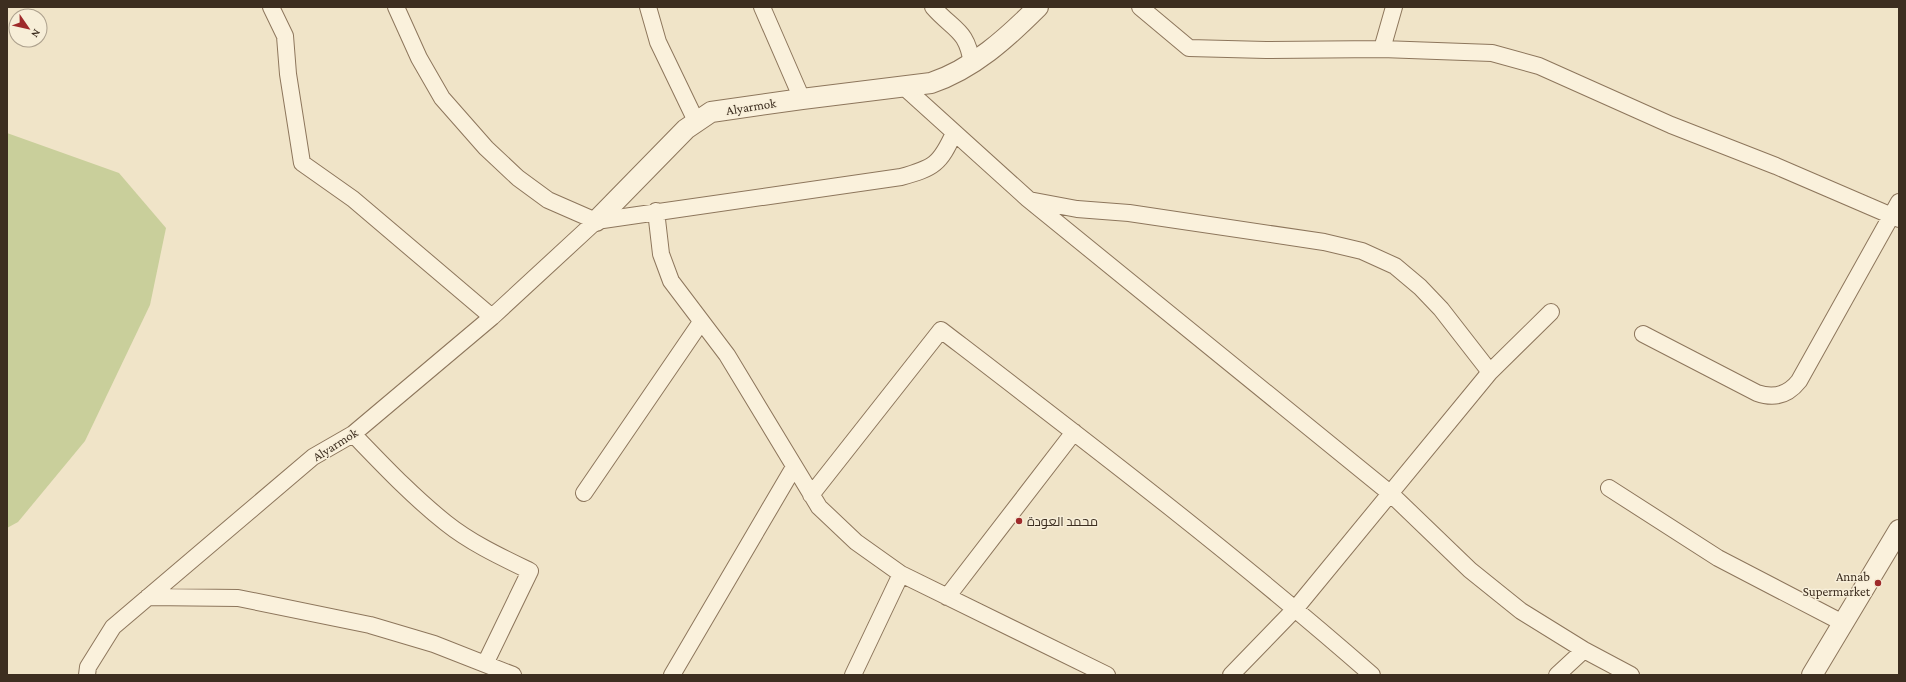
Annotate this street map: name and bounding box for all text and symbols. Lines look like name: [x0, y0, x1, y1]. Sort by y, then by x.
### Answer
north arrow: [8, 8, 48, 48]
text: N: [29, 27, 43, 40]
street label: Alyarmok: [725, 95, 778, 118]
street label: Alyarmok: [310, 424, 361, 464]
place label: محمد العودة: [1027, 514, 1098, 529]
marker: محمد العودة: [1014, 516, 1024, 526]
place label: Annab Supermarket: [1803, 569, 1871, 599]
marker: Annab Supermarket: [1873, 578, 1883, 588]

